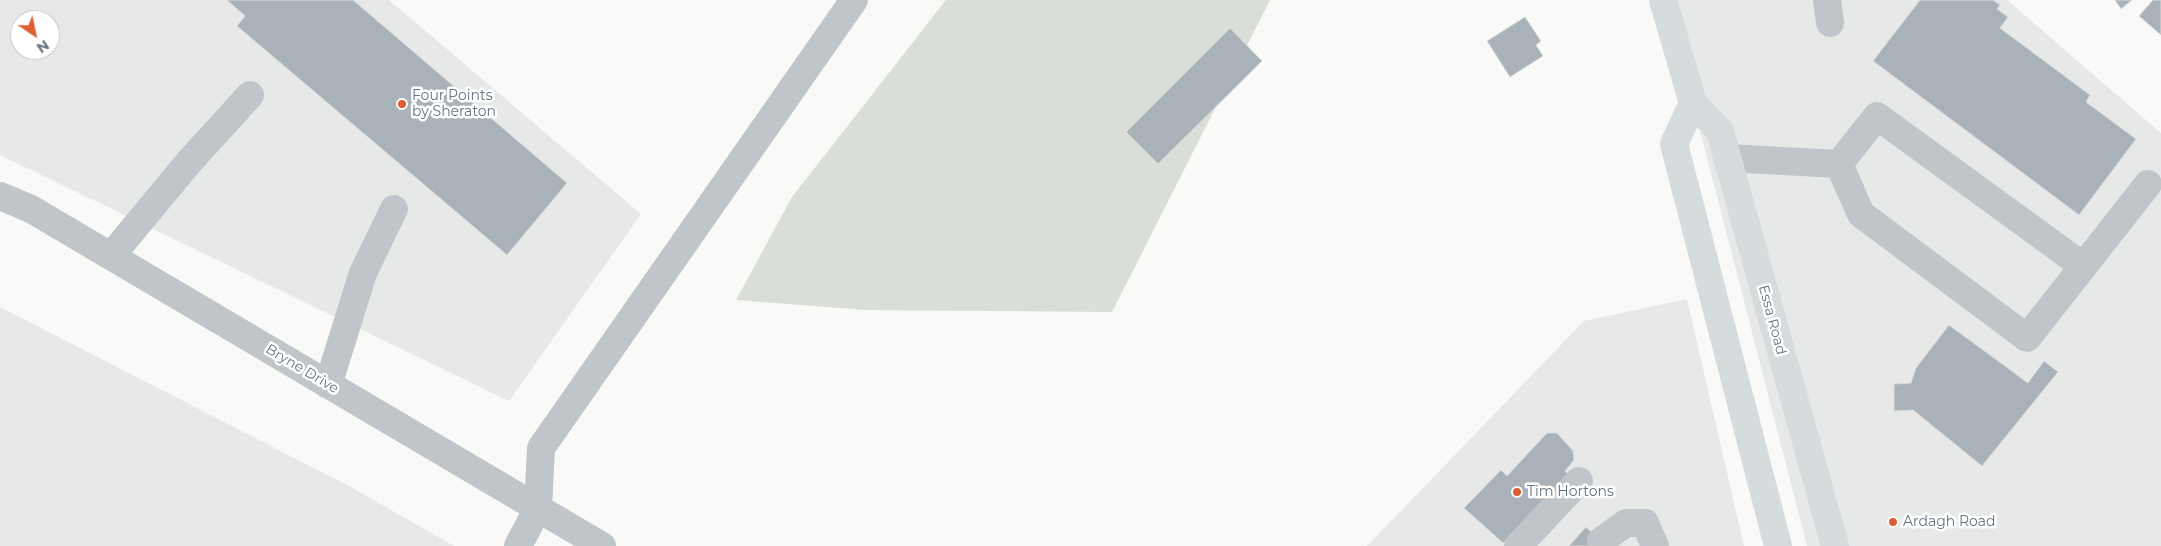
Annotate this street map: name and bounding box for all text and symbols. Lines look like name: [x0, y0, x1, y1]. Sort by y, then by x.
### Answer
north arrow: [10, 10, 60, 60]
text: N: [33, 36, 53, 57]
place label: Four Points by Sheraton: [412, 88, 496, 120]
marker: Four Points by Sheraton: [396, 98, 408, 110]
street label: Essa Road: [1755, 283, 1789, 357]
street label: Bryne Drive: [263, 341, 341, 397]
place label: Tim Hortons: [1527, 484, 1614, 500]
marker: Tim Hortons: [1511, 486, 1523, 498]
place label: Ardagh Road: [1903, 514, 1996, 530]
marker: Ardagh Road: [1887, 516, 1899, 528]

